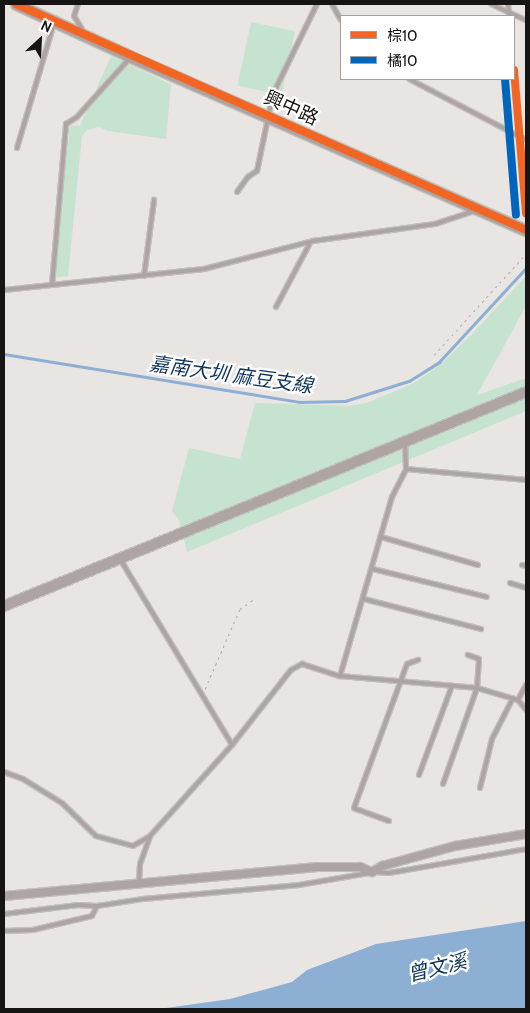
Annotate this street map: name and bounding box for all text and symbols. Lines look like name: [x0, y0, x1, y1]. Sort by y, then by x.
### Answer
north arrow: [15, 15, 65, 65]
legend: [340, 15, 515, 80]
text: N: [38, 16, 55, 37]
text: 棕10: [387, 27, 417, 45]
text: 橘10: [387, 52, 417, 70]
street label: 興中路: [260, 86, 322, 130]
water label: 嘉南大圳 麻豆支線: [148, 352, 314, 398]
water label: 曾文溪: [405, 949, 469, 987]

